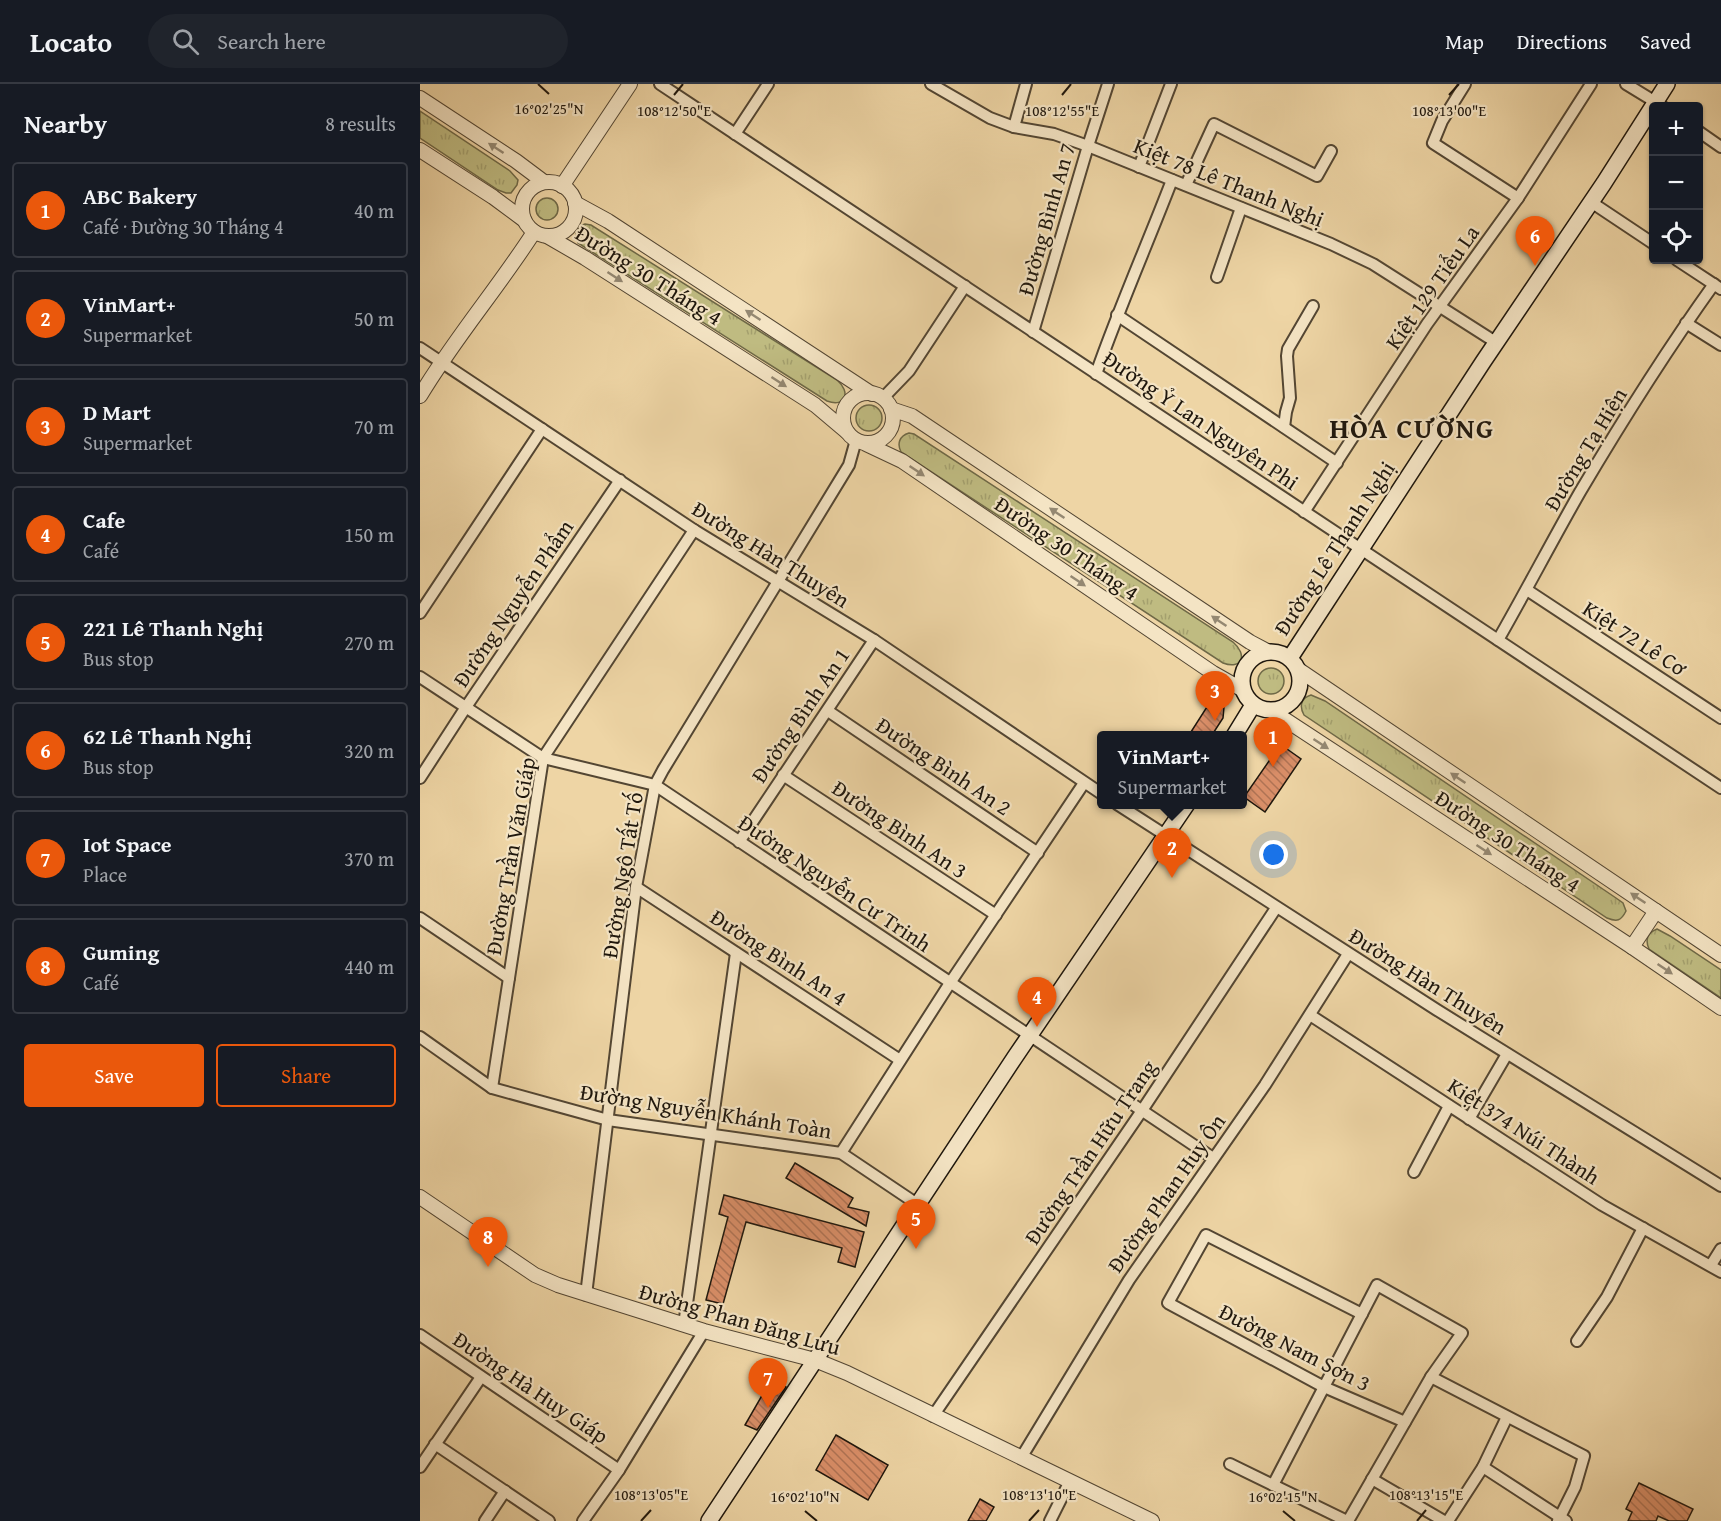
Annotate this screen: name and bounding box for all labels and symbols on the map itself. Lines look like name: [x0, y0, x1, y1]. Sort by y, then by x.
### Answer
text: 16°02'25"N: [515, 98, 584, 119]
text: 108°12'50"E: [637, 100, 711, 121]
text: 108°12'55"E: [1025, 100, 1099, 121]
text: 108°13'00"E: [1412, 100, 1486, 121]
street label: Kiệt 78 Lê Thanh Nghị: [1129, 129, 1329, 235]
street label: Đường Bình An 7: [1009, 139, 1083, 299]
one-way arrow: [489, 142, 505, 154]
pin: 6: [1516, 216, 1554, 266]
street label: Đường 30 Tháng 4: [569, 217, 729, 333]
street label: Kiệt 129 Tiểu La: [1377, 218, 1487, 356]
one-way arrow: [607, 271, 623, 282]
one-way arrow: [745, 310, 761, 321]
street label: Đường Ỷ Lan Nguyên Phi: [1097, 342, 1305, 498]
one-way arrow: [771, 377, 787, 388]
street label: Đường Tạ Hiện: [1536, 381, 1635, 517]
district label: HÒA CƯỜNG: [1329, 407, 1495, 448]
street label: Đường Lê Thanh Nghị: [1266, 455, 1402, 641]
one-way arrow: [909, 466, 925, 477]
street label: Đường 30 Tháng 4: [989, 488, 1145, 608]
street label: Đường Hàn Thuyên: [686, 493, 856, 616]
one-way arrow: [1049, 508, 1065, 519]
street label: Đường Nguyễn Phẩm: [445, 513, 581, 693]
one-way arrow: [1070, 575, 1086, 586]
street label: Kiệt 72 Lê Cơ: [1577, 592, 1694, 684]
one-way arrow: [1211, 616, 1227, 627]
street label: Đường Bình An 1: [743, 641, 857, 789]
pin: 3: [1196, 672, 1234, 721]
street label: Đường Bình An 2: [870, 709, 1018, 823]
pin: 1: [1254, 718, 1292, 767]
one-way arrow: [1312, 738, 1328, 750]
street label: Đường Trần Văn Giáp: [477, 755, 543, 957]
street label: Đường Bình An 3: [826, 772, 974, 886]
one-way arrow: [1450, 773, 1466, 784]
street label: Đường 30 Tháng 4: [1429, 782, 1587, 900]
street label: Đường Ngô Tất Tố: [593, 790, 651, 960]
street label: Đường Nguyễn Cư Trinh: [732, 806, 938, 960]
pin: 2: [1152, 828, 1191, 878]
your location: [1259, 840, 1288, 869]
one-way arrow: [1476, 845, 1492, 856]
one-way arrow: [1630, 892, 1646, 904]
street label: Đường Bình An 4: [704, 901, 854, 1013]
street label: Đường Hàn Thuyên: [1343, 920, 1513, 1043]
one-way arrow: [1656, 963, 1672, 975]
pin: 4: [1018, 978, 1056, 1027]
street label: Đường Trần Hữu Trang: [1016, 1053, 1164, 1251]
street label: Kiệt 374 Núi Thành: [1442, 1070, 1607, 1193]
street label: Đường Nguyễn Khánh Toàn: [578, 1075, 835, 1147]
street label: Đường Phan Huy Ôn: [1099, 1107, 1233, 1279]
pin: 5: [896, 1200, 936, 1249]
pin: 8: [468, 1218, 508, 1267]
street label: Đường Phan Đăng Lưu: [636, 1275, 844, 1363]
street label: Đường Nam Sơn 3: [1214, 1295, 1376, 1399]
street label: Đường Hà Huy Giáp: [447, 1323, 615, 1451]
pin: 7: [748, 1358, 788, 1408]
text: 108°13'05"E: [614, 1484, 688, 1505]
text: 108°13'10"E: [1002, 1484, 1076, 1505]
text: 108°13'15"E: [1389, 1484, 1463, 1505]
text: 16°02'10"N: [771, 1486, 840, 1507]
text: 16°02'15"N: [1249, 1486, 1318, 1507]

